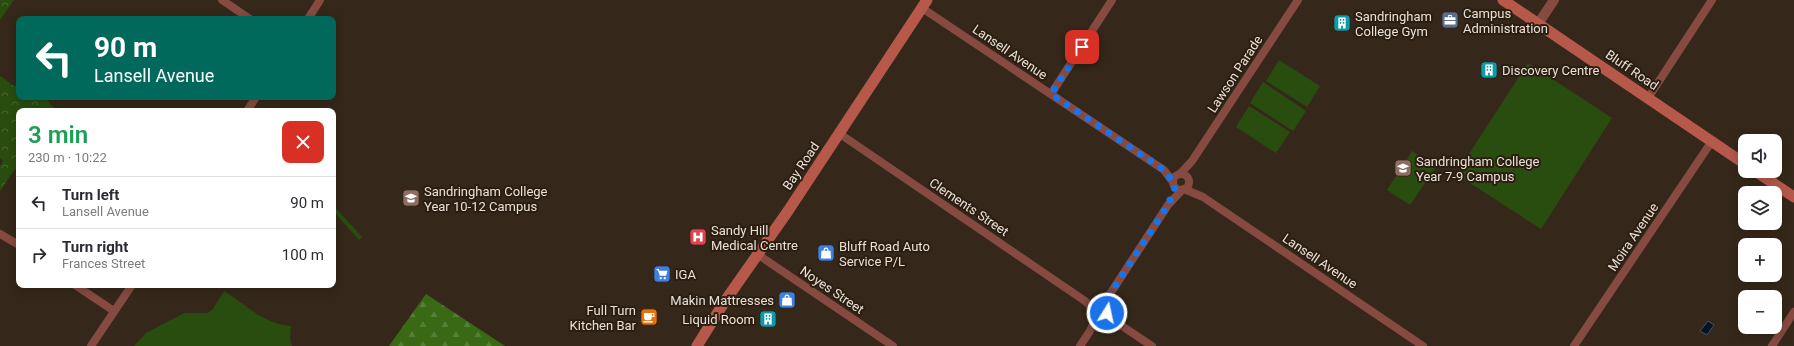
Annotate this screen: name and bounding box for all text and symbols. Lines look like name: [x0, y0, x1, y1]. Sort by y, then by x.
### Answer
place label: Campus Administration: [1463, 6, 1548, 36]
place label: Sandringham College Gym: [1355, 9, 1432, 39]
office icon: Campus Administration: [1440, 10, 1460, 30]
building icon: Sandringham College Gym: [1332, 13, 1352, 33]
street label: Lansell Avenue: [970, 21, 1050, 83]
pin: [1065, 30, 1099, 64]
text: 90 m: [94, 31, 157, 64]
icon: left: [28, 32, 80, 84]
street label: Lawson Parade: [1204, 33, 1266, 115]
icon: arrive: [1071, 36, 1093, 58]
street label: Bluff Road: [1603, 47, 1661, 93]
building icon: Discovery Centre: [1479, 60, 1499, 80]
place label: Discovery Centre: [1502, 63, 1600, 78]
text: Lansell Avenue: [94, 65, 214, 86]
text: 3 min: [28, 121, 88, 149]
button: close: [282, 121, 324, 163]
map controls: [1738, 134, 1782, 334]
button: sound: [1738, 134, 1782, 178]
street label: Bay Road: [780, 139, 822, 193]
text: 230 m · 10:22: [28, 150, 107, 165]
place label: Sandringham College Year 7-9 Campus: [1416, 154, 1540, 184]
school or university icon: Sandringham College Year 7-9 Campus: [1393, 158, 1413, 178]
street label: Clements Street: [926, 175, 1012, 239]
place label: Sandringham College Year 10-12 Campus: [424, 184, 548, 214]
text: Turn left: [62, 186, 119, 204]
button: layers: [1738, 186, 1782, 230]
school or university icon: Sandringham College Year 10-12 Campus: [401, 188, 421, 208]
icon: left: [28, 192, 50, 214]
text: 90 m: [290, 194, 324, 212]
street label: Moira Avenue: [1605, 200, 1661, 274]
text: Lansell Avenue: [62, 204, 149, 219]
place label: Sandy Hill Medical Centre: [711, 223, 798, 253]
hospital icon: Sandy Hill Medical Centre: [688, 227, 708, 247]
street label: Lansell Avenue: [1280, 230, 1360, 292]
text: Turn right: [62, 238, 128, 256]
button: +: [1738, 238, 1782, 282]
place label: Bluff Road Auto Service P/L: [839, 239, 930, 269]
shop icon: Bluff Road Auto Service P/L: [816, 243, 836, 263]
icon: right: [28, 244, 50, 266]
text: 100 m: [282, 246, 324, 264]
text: Frances Street: [62, 256, 145, 271]
street label: Noyes Street: [797, 263, 867, 317]
supermarket icon: IGA: [652, 264, 672, 284]
place label: IGA: [675, 267, 696, 282]
shop icon: Makin Mattresses: [777, 290, 797, 310]
button: −: [1738, 290, 1782, 334]
position arrow: [1086, 292, 1128, 334]
place label: Makin Mattresses: [670, 293, 774, 308]
place label: Full Turn Kitchen Bar: [570, 303, 637, 333]
cafe icon: Full Turn Kitchen Bar: [639, 307, 659, 327]
building icon: Liquid Room: [758, 309, 778, 329]
place label: Liquid Room: [682, 312, 755, 327]

